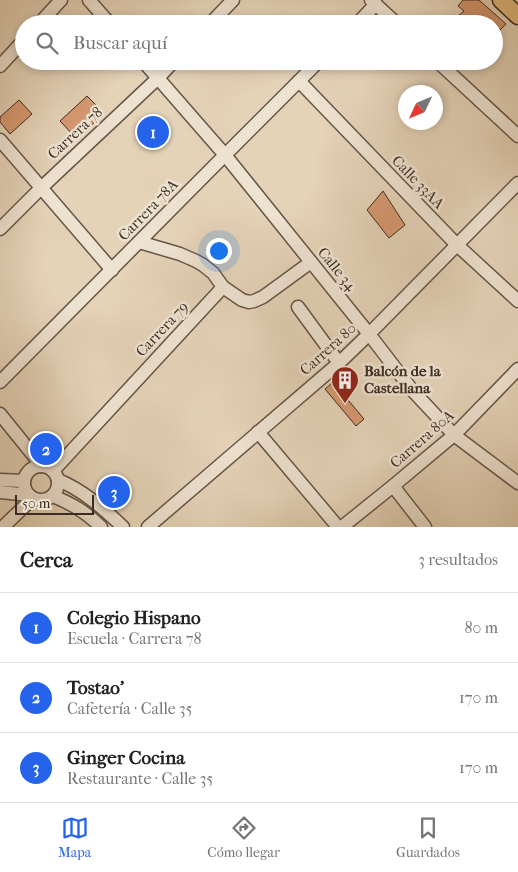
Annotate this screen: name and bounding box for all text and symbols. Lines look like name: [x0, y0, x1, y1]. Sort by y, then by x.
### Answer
search box: [15, 15, 503, 70]
icon: search: [33, 29, 61, 57]
text: Buscar aquí: [73, 32, 167, 54]
north arrow: [398, 85, 443, 130]
street label: Carrera 78: [44, 103, 106, 163]
pin: 1: [137, 113, 169, 151]
street label: Calle 33AA: [388, 151, 448, 213]
street label: Carrera 78A: [114, 175, 182, 244]
your location: [206, 238, 232, 264]
street label: Calle 34: [314, 244, 361, 295]
street label: Carrera 79: [132, 298, 192, 360]
street label: Carrera 80: [296, 319, 360, 379]
place label: Balcón de la Castellana: [364, 362, 442, 397]
building icon: Balcón de la Castellana: [330, 365, 360, 404]
street label: Carrera 80A: [386, 406, 458, 472]
pin: 2: [30, 430, 62, 468]
pin: 3: [98, 473, 130, 511]
scale bar: [15, 492, 94, 515]
text: 50 m: [22, 495, 50, 512]
text: Cerca: [20, 548, 72, 572]
text: 3 resultados: [418, 550, 498, 569]
text: Colegio Hispano: [67, 607, 201, 629]
text: 1: [33, 618, 39, 637]
text: 80 m: [464, 618, 498, 637]
text: Escuela · Carrera 78: [67, 629, 201, 648]
text: Tostao’: [67, 677, 124, 699]
text: 2: [32, 688, 40, 707]
text: 170 m: [459, 688, 498, 707]
text: Cafetería · Calle 35: [67, 699, 193, 718]
text: Ginger Cocina: [67, 747, 185, 769]
text: 3: [33, 758, 39, 777]
text: 170 m: [459, 758, 498, 777]
text: Restaurante · Calle 35: [67, 769, 213, 788]
tab: Mapa: [58, 814, 91, 861]
tab: Cómo llegar: [207, 814, 280, 861]
tab: Guardados: [396, 814, 460, 861]

